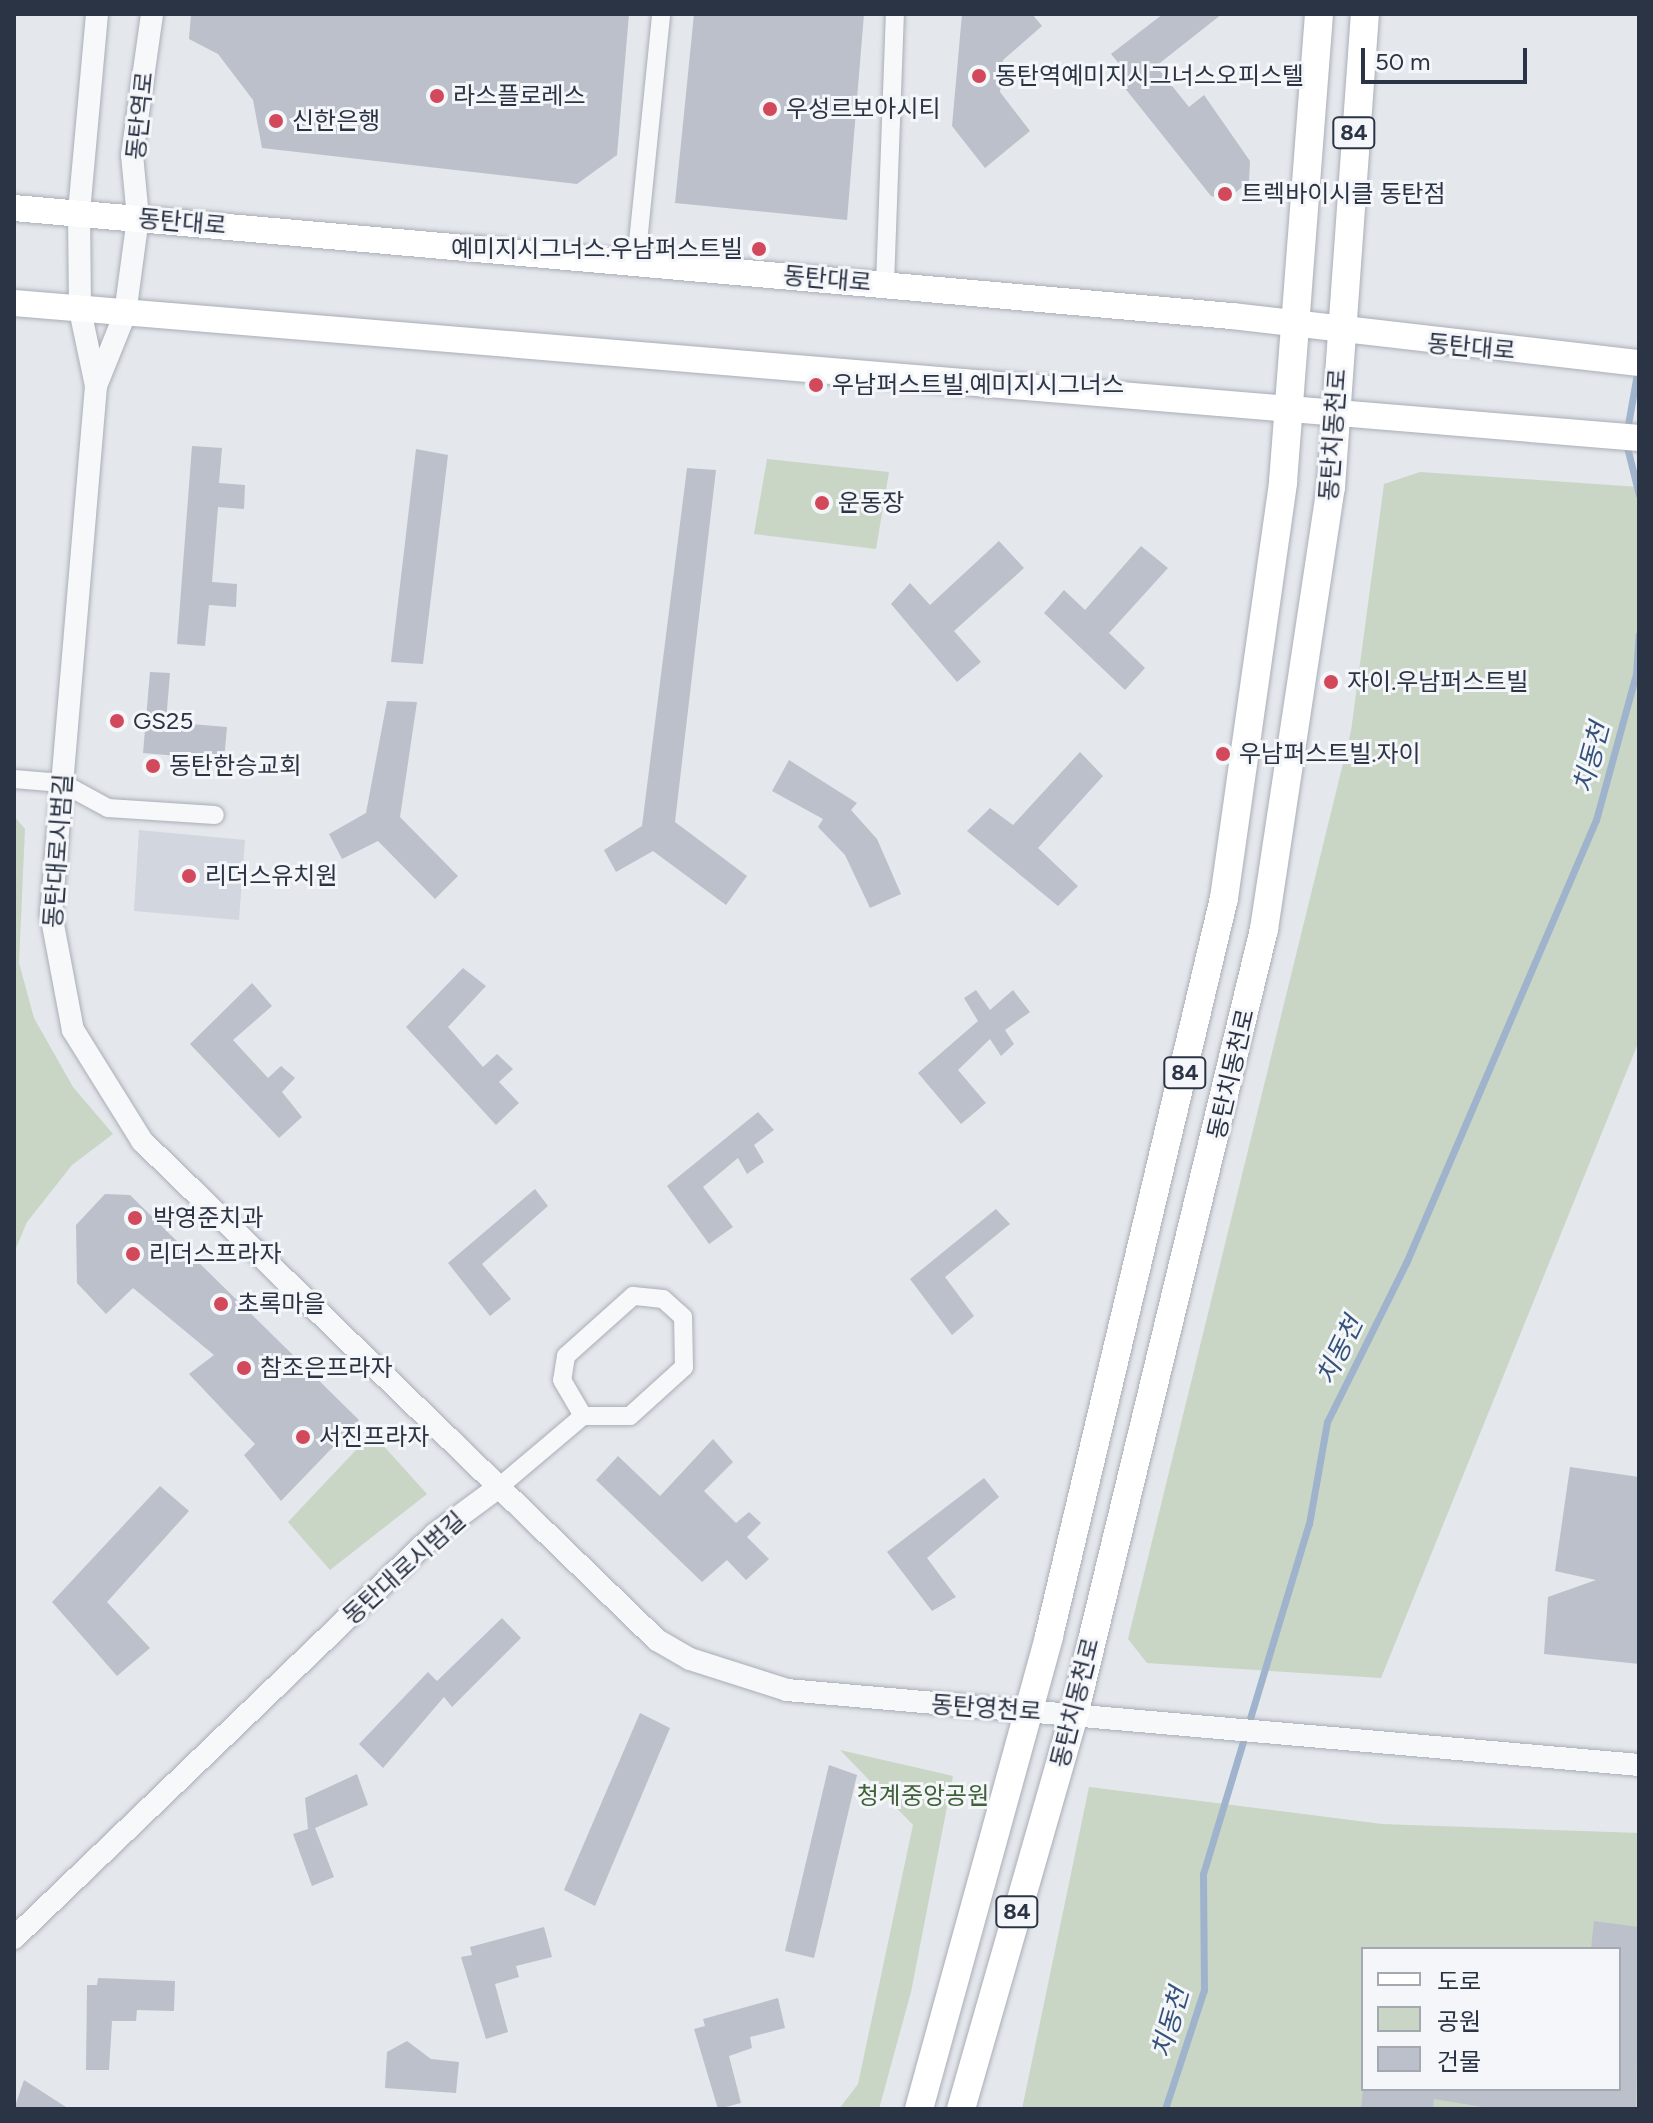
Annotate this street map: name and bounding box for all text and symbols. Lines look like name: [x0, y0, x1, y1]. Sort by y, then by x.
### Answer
scale bar: [1365, 32, 1531, 82]
text: 50 m: [1375, 47, 1431, 76]
place label: 동탄역예미지시그너스오피스텔: [995, 62, 1304, 90]
marker: 동탄역예미지시그너스오피스텔: [970, 67, 988, 85]
street label: 동탄역로: [121, 71, 159, 161]
place label: 라스플로레스: [453, 82, 585, 110]
marker: 라스플로레스: [428, 87, 446, 105]
place label: 우성르보아시티: [786, 95, 941, 123]
marker: 우성르보아시티: [761, 100, 779, 118]
place label: 신한은행: [292, 107, 380, 135]
marker: 신한은행: [267, 112, 285, 130]
road number: 84: [1332, 115, 1376, 151]
place label: 트렉바이시클 동탄점: [1241, 180, 1446, 208]
marker: 트렉바이시클 동탄점: [1216, 185, 1234, 203]
street label: 동탄대로: [137, 204, 227, 240]
place label: 예미지시그너스.우남퍼스트빌: [451, 235, 743, 263]
marker: 예미지시그너스.우남퍼스트빌: [750, 240, 768, 258]
street label: 동탄대로: [782, 261, 872, 297]
street label: 동탄대로: [1426, 329, 1516, 365]
street label: 동탄치동천로: [1314, 368, 1352, 502]
place label: 우남퍼스트빌.예미지시그너스: [832, 371, 1124, 399]
marker: 우남퍼스트빌.예미지시그너스: [807, 376, 825, 394]
place label: 운동장: [838, 489, 904, 517]
marker: 운동장: [813, 494, 831, 512]
place label: 자이.우남퍼스트빌: [1347, 668, 1529, 696]
marker: 자이.우남퍼스트빌: [1322, 673, 1340, 691]
place label: GS25: [133, 707, 193, 735]
marker: GS25: [108, 712, 126, 730]
water label: 치동천: [1568, 719, 1616, 797]
place label: 우남퍼스트빌.자이: [1239, 740, 1421, 768]
marker: 우남퍼스트빌.자이: [1214, 745, 1232, 763]
place label: 동탄한승교회: [169, 752, 301, 780]
marker: 동탄한승교회: [144, 757, 162, 775]
street label: 동탄대로시범길: [38, 773, 78, 929]
place label: 리더스유치원: [205, 862, 337, 890]
marker: 리더스유치원: [180, 867, 198, 885]
street label: 동탄치동천로: [1202, 1006, 1260, 1142]
road number: 84: [1163, 1055, 1207, 1091]
place label: 박영준치과: [153, 1204, 263, 1232]
marker: 박영준치과: [124, 1207, 146, 1229]
place label: 리더스프라자: [149, 1240, 281, 1268]
marker: 리더스프라자: [124, 1245, 142, 1263]
place label: 초록마을: [237, 1290, 325, 1318]
marker: 초록마을: [212, 1295, 230, 1313]
water label: 치동천: [1310, 1312, 1370, 1390]
place label: 참조은프라자: [260, 1354, 392, 1382]
marker: 참조은프라자: [235, 1359, 253, 1377]
place label: 서진프라자: [319, 1423, 429, 1451]
marker: 서진프라자: [294, 1428, 312, 1446]
street label: 동탄대로시범길: [337, 1506, 471, 1630]
street label: 동탄치동천로: [1045, 1635, 1105, 1771]
street label: 동탄영천로: [930, 1690, 1042, 1726]
park label: 청계중앙공원: [857, 1782, 989, 1810]
road number: 84: [995, 1894, 1039, 1930]
legend: [1361, 1947, 1621, 2091]
text: 도로: [1437, 1967, 1481, 1996]
water label: 치동천: [1146, 1984, 1196, 2062]
text: 공원: [1437, 2007, 1481, 2036]
text: 건물: [1437, 2047, 1481, 2076]

